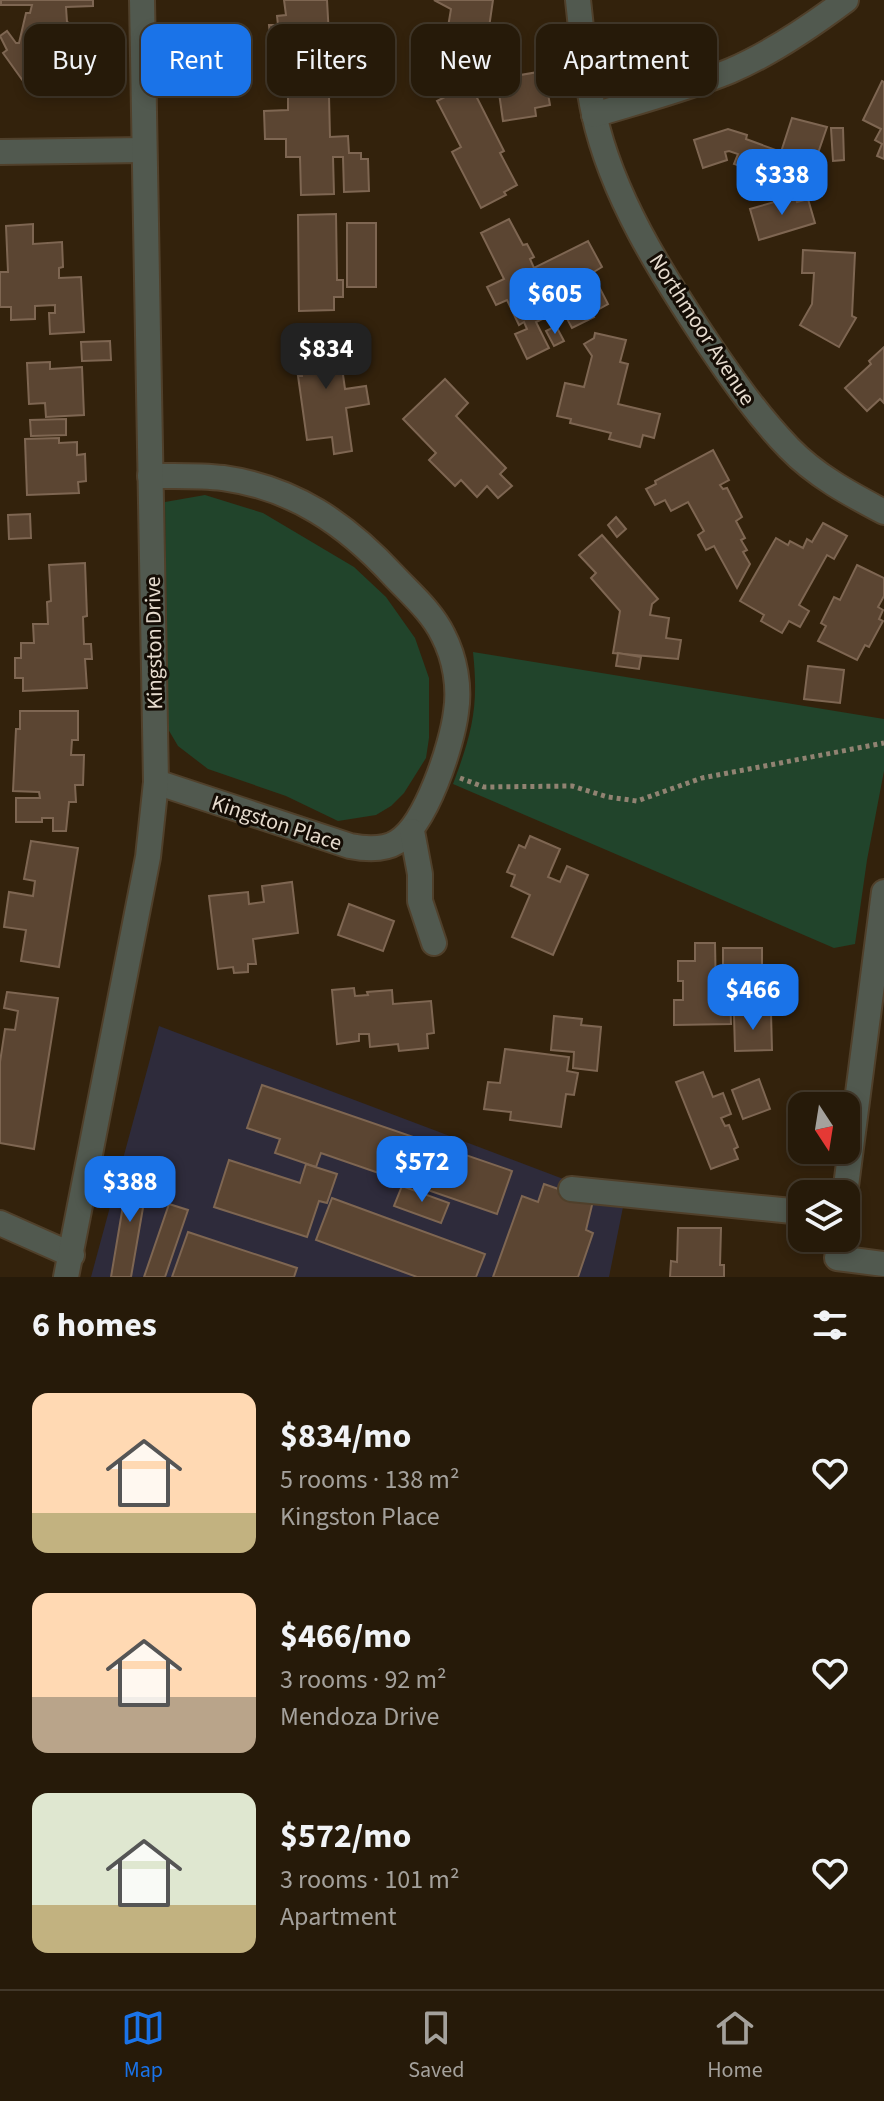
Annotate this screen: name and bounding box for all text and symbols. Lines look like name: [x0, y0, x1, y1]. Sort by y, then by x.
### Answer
chip: Buy: [24, 24, 125, 96]
chip: Rent: [141, 24, 251, 96]
chip: Filters: [267, 24, 395, 96]
chip: New: [411, 24, 520, 96]
chip: Apartment: [536, 24, 717, 96]
pin: $338: [735, 149, 829, 217]
text: $338: [755, 156, 809, 193]
street label: Northmoor Avenue: [641, 247, 763, 412]
pin: $605: [508, 268, 602, 336]
text: $605: [528, 275, 582, 312]
pin: $834: [279, 323, 373, 391]
text: $834: [299, 330, 353, 367]
street label: Kingston Drive: [137, 576, 171, 710]
street label: Kingston Place: [207, 787, 346, 859]
pin: $466: [706, 964, 800, 1032]
text: $466: [726, 971, 780, 1008]
north arrow: [788, 1092, 860, 1164]
map controls: [788, 1092, 860, 1252]
pin: $572: [375, 1136, 469, 1204]
text: $572: [395, 1143, 449, 1180]
pin: $388: [83, 1156, 177, 1224]
text: $388: [103, 1163, 157, 1200]
button: layers: [788, 1180, 860, 1252]
text: 6 homes: [32, 1301, 157, 1350]
icon: filters: [808, 1303, 852, 1347]
text: $834/mo: [280, 1412, 411, 1461]
icon: home: [96, 1425, 192, 1521]
icon: heart: [808, 1451, 852, 1495]
text: 5 rooms · 138 m²: [280, 1461, 459, 1498]
text: Kingston Place: [280, 1498, 440, 1535]
text: $466/mo: [280, 1612, 411, 1661]
icon: home: [96, 1625, 192, 1721]
icon: heart: [808, 1651, 852, 1695]
text: 3 rooms · 92 m²: [280, 1661, 447, 1698]
text: Mendoza Drive: [280, 1698, 440, 1735]
text: $572/mo: [280, 1812, 411, 1861]
icon: home: [96, 1825, 192, 1921]
icon: heart: [808, 1851, 852, 1895]
text: 3 rooms · 101 m²: [280, 1861, 459, 1898]
text: Apartment: [280, 1898, 397, 1935]
tab: Map: [121, 2006, 165, 2086]
tab: Saved: [408, 2006, 464, 2086]
tab: Home: [707, 2006, 763, 2086]

